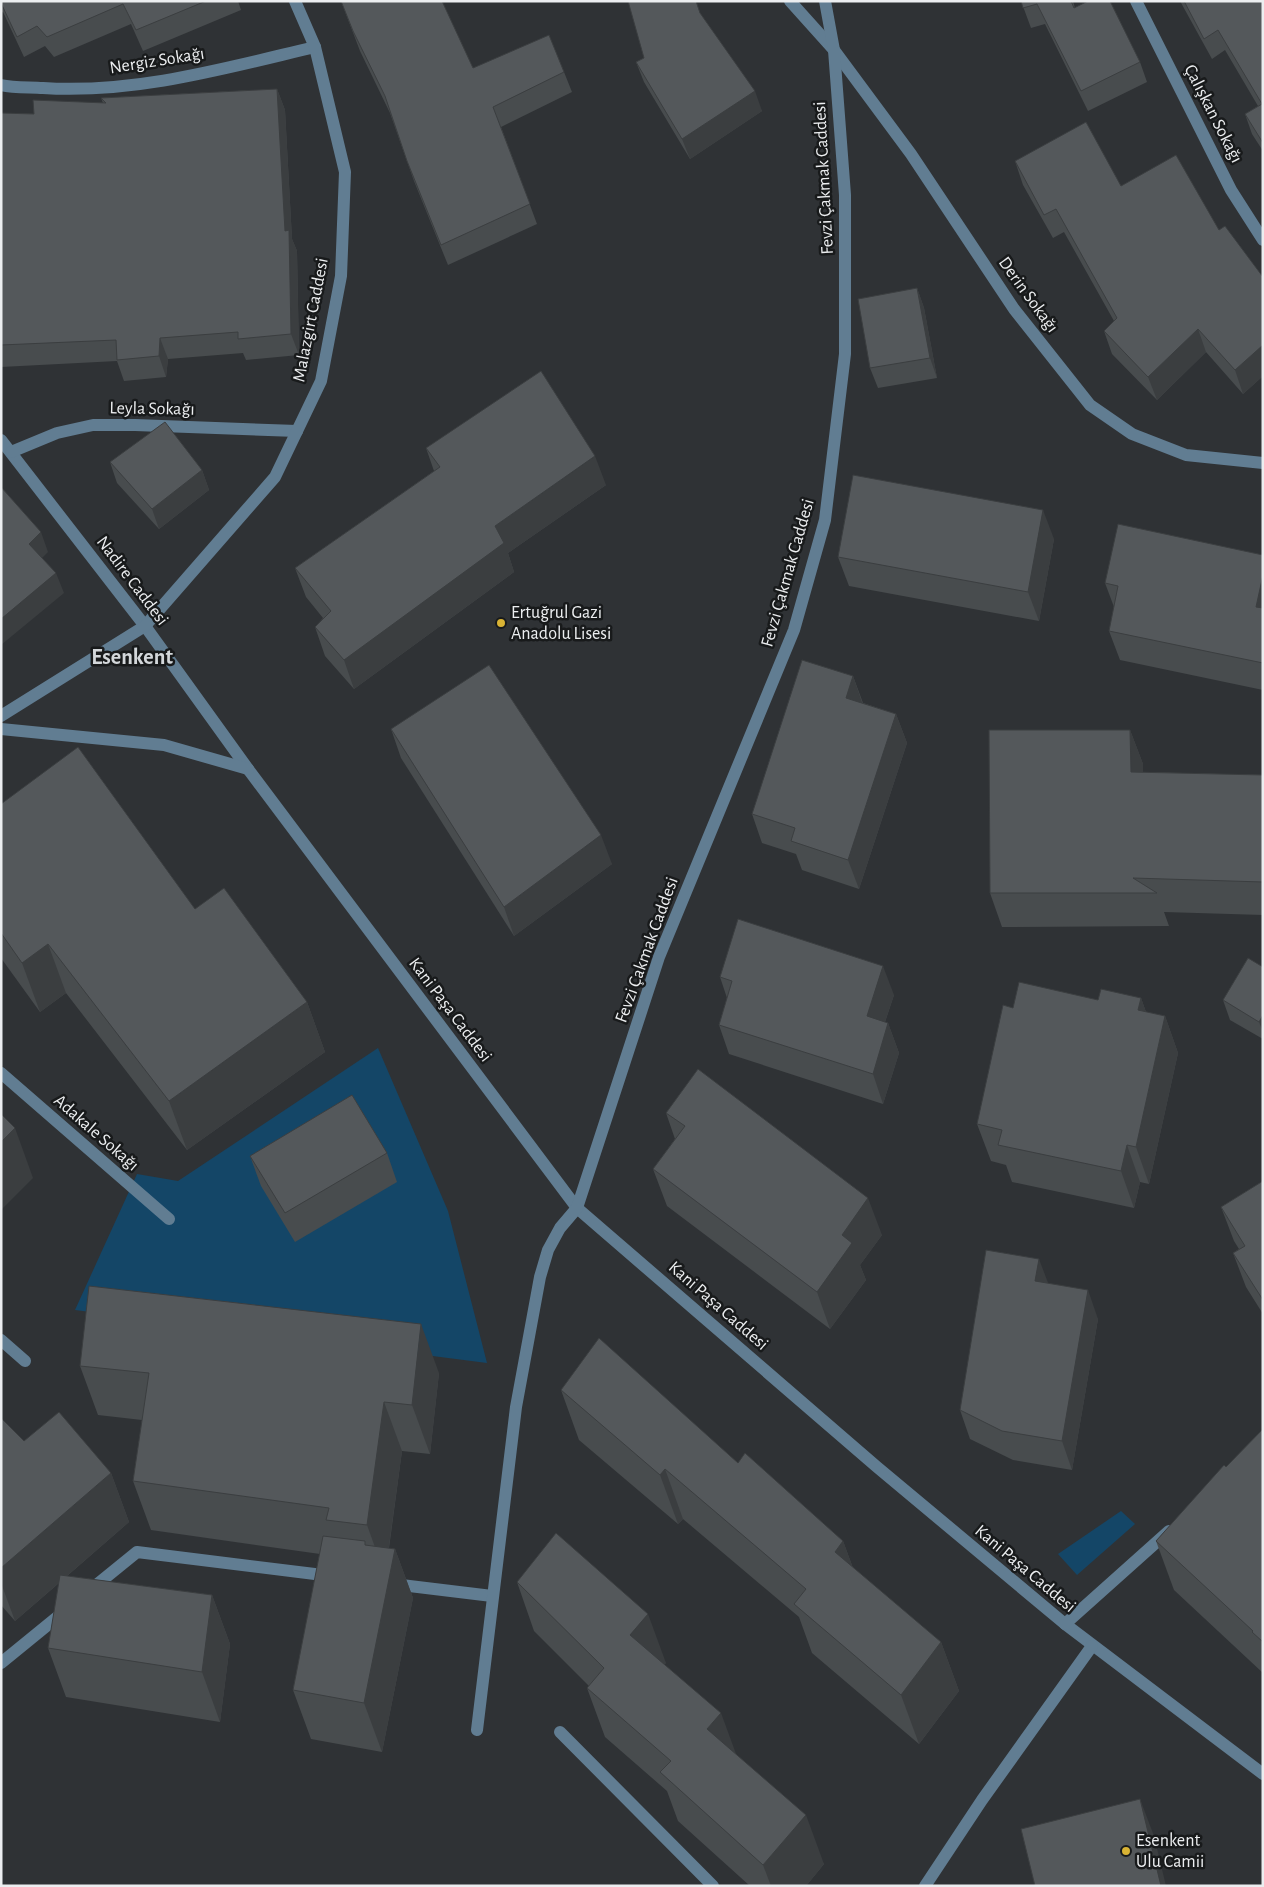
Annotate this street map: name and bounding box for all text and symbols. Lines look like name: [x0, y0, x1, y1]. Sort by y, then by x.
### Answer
street label: Nergiz Sokağı: [108, 45, 206, 77]
street label: Çalışkan Sokağı: [1181, 62, 1245, 166]
street label: Fevzi Çakmak Caddesi: [811, 101, 837, 255]
street label: Derin Sokağı: [995, 254, 1061, 336]
street label: Malazgirt Caddesi: [290, 257, 332, 383]
street label: Leyla Sokağı: [109, 399, 195, 419]
street label: Fevzi Çakmak Caddesi: [758, 497, 818, 649]
street label: Nadire Caddesi: [93, 533, 171, 629]
place label: Ertuğrul Gazi Anadolu Lisesi: [511, 604, 611, 643]
marker: Ertuğrul Gazi Anadolu Lisesi: [495, 617, 507, 629]
district label: Esenkent: [91, 646, 173, 668]
street label: Fevzi Çakmak Caddesi: [612, 875, 682, 1025]
street label: Kani Paşa Caddesi: [405, 955, 495, 1065]
street label: Adakale Sokağı: [50, 1091, 142, 1175]
street label: Kani Paşa Caddesi: [665, 1258, 771, 1354]
street label: Kani Paşa Caddesi: [971, 1522, 1079, 1616]
place label: Esenkent Ulu Camii: [1136, 1832, 1204, 1871]
marker: Esenkent Ulu Camii: [1120, 1845, 1132, 1857]

